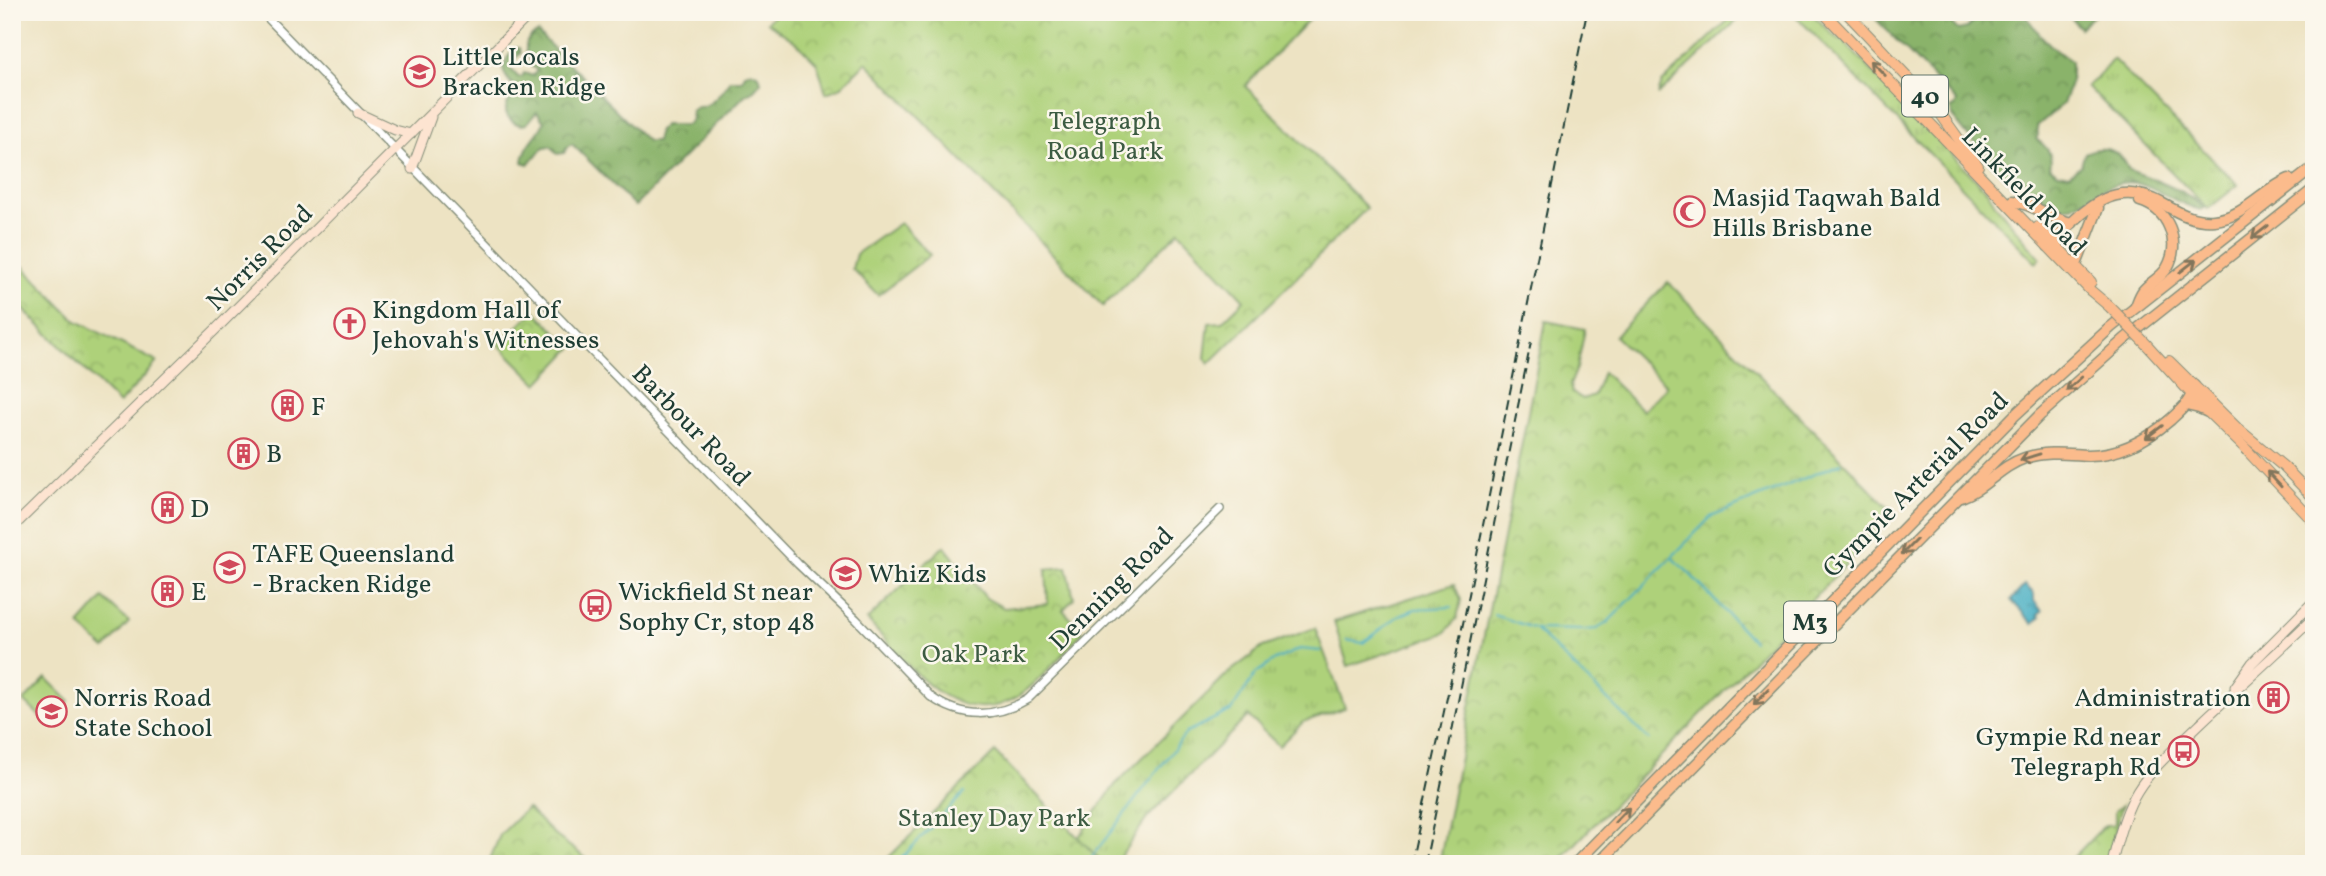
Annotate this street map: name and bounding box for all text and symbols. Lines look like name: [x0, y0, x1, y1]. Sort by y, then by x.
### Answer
place label: Little Locals Bracken Ridge: [442, 40, 606, 106]
school or university icon: Little Locals Bracken Ridge: [402, 54, 436, 88]
one-way arrow: [1869, 60, 1886, 77]
road number: 40: [1902, 76, 1948, 116]
park label: Telegraph Road Park: [1046, 104, 1164, 170]
street label: Linkfield Road: [1953, 120, 2095, 265]
place label: Masjid Taqwah Bald Hills Brisbane: [1712, 181, 1941, 247]
mosque icon: Masjid Taqwah Bald Hills Brisbane: [1672, 195, 1706, 229]
street label: Norris Road: [199, 197, 322, 320]
one-way arrow: [2252, 224, 2270, 239]
one-way arrow: [2179, 259, 2197, 274]
place label: Kingdom Hall of Jehovah's Witnesses: [372, 293, 599, 359]
church icon: Kingdom Hall of Jehovah's Witnesses: [332, 307, 366, 341]
street label: Barbour Road: [623, 357, 758, 496]
one-way arrow: [2065, 376, 2083, 392]
street label: Gympie Arterial Road: [1815, 384, 2018, 587]
building icon: F: [271, 389, 305, 423]
place label: F: [311, 390, 326, 426]
one-way arrow: [2145, 424, 2164, 439]
building icon: B: [226, 436, 260, 470]
place label: B: [266, 437, 282, 473]
one-way arrow: [2019, 452, 2041, 465]
one-way arrow: [2265, 471, 2282, 488]
building icon: D: [150, 491, 184, 525]
place label: D: [190, 492, 209, 528]
street label: Denning Road: [1042, 519, 1183, 660]
place label: TAFE Queensland - Bracken Ridge: [252, 537, 455, 603]
one-way arrow: [1901, 538, 1918, 555]
school or university icon: TAFE Queensland - Bracken Ridge: [212, 551, 246, 585]
school or university icon: Whiz Kids: [828, 556, 862, 590]
place label: Whiz Kids: [868, 557, 987, 593]
building icon: E: [151, 574, 185, 608]
place label: E: [191, 575, 207, 611]
place label: Wickfield St near Sophy Cr, stop 48: [618, 575, 815, 641]
bus stop icon: Wickfield St near Sophy Cr, stop 48: [578, 589, 612, 623]
road number: M3: [1784, 602, 1836, 642]
park label: Oak Park: [922, 637, 1026, 673]
building icon: Administration: [2257, 680, 2291, 714]
place label: Norris Road State School: [74, 681, 212, 747]
place label: Administration: [2074, 681, 2251, 717]
one-way arrow: [1753, 688, 1770, 705]
school or university icon: Norris Road State School: [34, 695, 68, 729]
place label: Gympie Rd near Telegraph Rd: [1976, 720, 2161, 786]
bus stop icon: Gympie Rd near Telegraph Rd: [2167, 734, 2201, 768]
park label: Stanley Day Park: [897, 801, 1091, 837]
one-way arrow: [1614, 807, 1631, 824]

